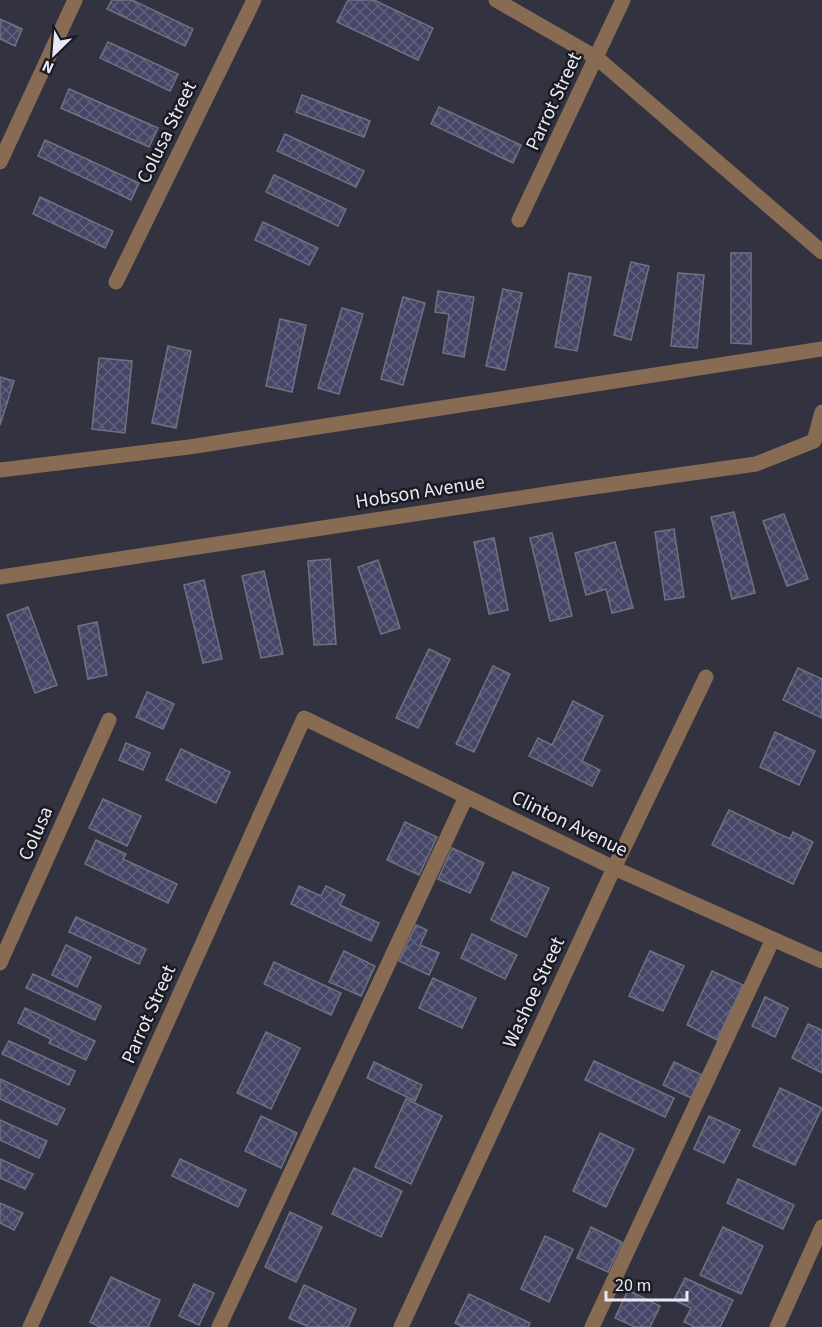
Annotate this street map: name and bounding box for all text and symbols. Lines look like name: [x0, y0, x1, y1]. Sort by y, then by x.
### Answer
north arrow: [24, 24, 84, 84]
street label: Parrot Street: [519, 47, 589, 155]
text: N: [39, 54, 58, 79]
street label: Colusa Street: [130, 76, 204, 188]
street label: Hobson Avenue: [353, 468, 487, 516]
street label: Clinton Avenue: [507, 784, 633, 864]
street label: Colusa: [12, 802, 60, 865]
street label: Washoe Street: [496, 932, 572, 1053]
street label: Parrot Street: [115, 960, 183, 1068]
scale bar: [606, 1264, 687, 1302]
text: 20 m: [615, 1273, 651, 1298]

